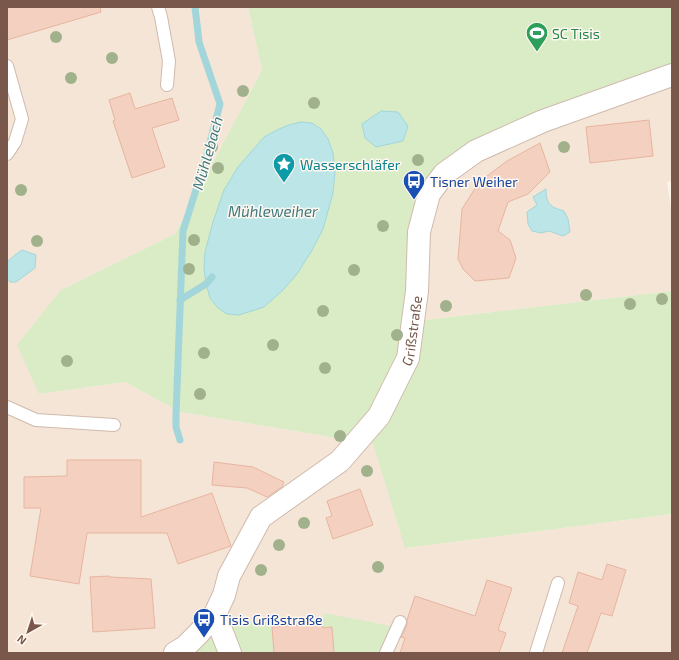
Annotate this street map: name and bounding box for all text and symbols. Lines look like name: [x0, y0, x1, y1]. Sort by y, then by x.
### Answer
sports icon: SC Tisis: [524, 20, 550, 53]
place label: SC Tisis: [552, 25, 600, 42]
water label: Mühlebach: [188, 114, 226, 192]
place icon: Wasserschläfer: [271, 151, 297, 184]
place label: Wasserschläfer: [300, 156, 401, 173]
bus stop icon: Tisner Weiher: [401, 168, 427, 201]
place label: Tisner Weiher: [430, 173, 518, 190]
water label: Mühleweiher: [228, 202, 319, 220]
street label: Grißstraße: [397, 295, 425, 368]
bus stop icon: Tisis Grißstraße: [191, 606, 217, 639]
place label: Tisis Grißstraße: [220, 611, 322, 628]
north arrow: [8, 612, 48, 652]
text: N: [14, 633, 29, 648]

